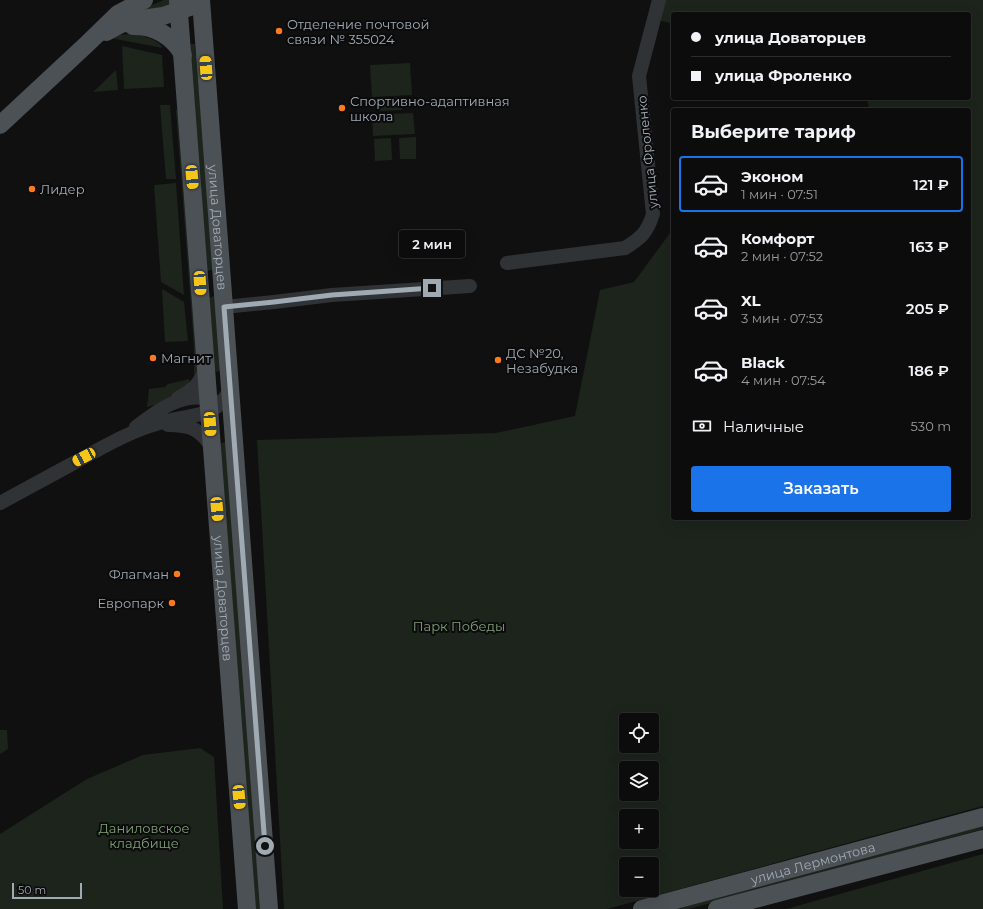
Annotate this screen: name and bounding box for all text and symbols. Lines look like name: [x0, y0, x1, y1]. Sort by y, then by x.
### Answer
place label: Отделение почтовой связи № 355024: [287, 16, 429, 47]
marker: Отделение почтовой связи № 355024: [274, 26, 284, 36]
text: улица Доваторцев: [715, 28, 866, 47]
car: [199, 56, 213, 80]
text: улица Фроленко: [715, 66, 852, 85]
place label: Спортивно-адаптивная школа: [350, 93, 510, 124]
street label: улица Фроленко: [633, 95, 661, 210]
marker: Спортивно-адаптивная школа: [337, 103, 347, 113]
text: Выберите тариф: [691, 121, 856, 143]
street label: улица Доваторцев: [205, 163, 231, 291]
car: [185, 165, 199, 189]
icon: car: [693, 166, 729, 202]
text: Эконом: [741, 167, 803, 186]
text: 121 ₽: [913, 175, 949, 194]
place label: Лидер: [40, 181, 85, 197]
marker: Лидер: [27, 184, 37, 194]
text: 1 мин · 07:51: [741, 186, 818, 202]
icon: car: [693, 228, 729, 264]
text: Комфорт: [741, 229, 814, 248]
callout: 2 мин: [399, 230, 465, 258]
text: 2 мин: [412, 236, 452, 252]
text: 163 ₽: [910, 237, 949, 256]
text: 2 мин · 07:52: [741, 248, 823, 264]
car: [193, 271, 207, 295]
route end: [423, 279, 441, 297]
icon: car: [693, 290, 729, 326]
text: XL: [741, 291, 760, 310]
text: 205 ₽: [906, 299, 949, 318]
text: 3 мин · 07:53: [741, 310, 823, 326]
place label: ДС №20, Незабудка: [506, 345, 578, 376]
place label: Магнит: [161, 350, 212, 366]
icon: car: [693, 352, 729, 388]
marker: Магнит: [148, 353, 158, 363]
text: Black: [741, 353, 785, 372]
marker: ДС №20, Незабудка: [493, 355, 503, 365]
text: 186 ₽: [909, 361, 949, 380]
text: 4 мин · 07:54: [741, 372, 826, 388]
car: [203, 412, 217, 436]
icon: cash: [691, 415, 713, 437]
text: Наличные: [723, 417, 804, 436]
text: 530 m: [911, 418, 951, 434]
car: [71, 446, 97, 468]
button: Заказать: [691, 466, 951, 512]
car: [210, 497, 224, 521]
street label: улица Доваторцев: [211, 534, 236, 662]
place label: Флагман: [109, 566, 169, 582]
marker: Флагман: [172, 569, 182, 579]
place label: Европарк: [98, 595, 164, 611]
marker: Европарк: [167, 598, 177, 608]
park label: Парк Победы: [413, 618, 505, 634]
map controls: [619, 713, 659, 897]
button: locate: [619, 713, 659, 753]
button: layers: [619, 761, 659, 801]
car: [232, 785, 246, 809]
button: +: [619, 809, 659, 849]
park label: Даниловское кладбище: [99, 820, 189, 851]
route start: [256, 837, 274, 855]
street label: улица Лермонтова: [748, 838, 877, 888]
button: −: [619, 857, 659, 897]
scale bar: [12, 881, 82, 900]
text: 50 m: [18, 883, 46, 897]

